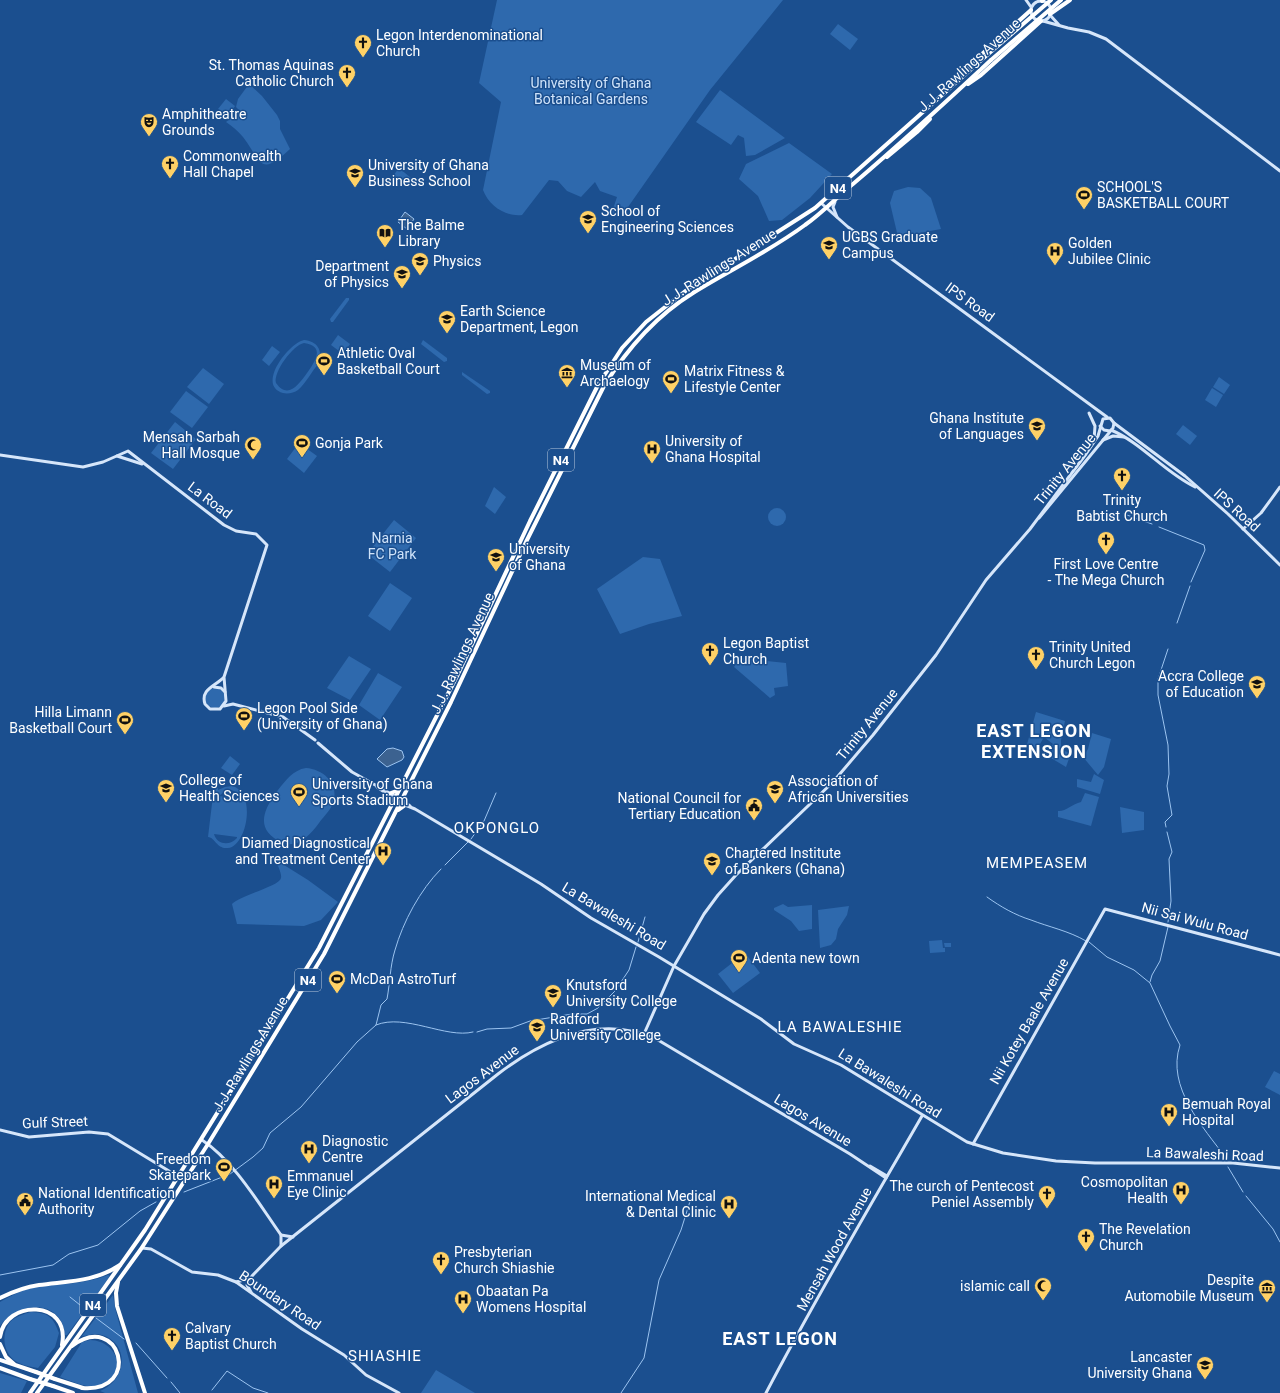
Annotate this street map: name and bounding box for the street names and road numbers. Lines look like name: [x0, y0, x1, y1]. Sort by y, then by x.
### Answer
street label: J.J. Rawlings Avenue: [915, 15, 1023, 115]
road number: N4: [825, 177, 851, 199]
street label: J.J. Rawlings Avenue: [659, 225, 779, 309]
street label: IPS Road: [942, 279, 998, 325]
street label: Trinity Avenue: [1031, 430, 1099, 508]
road number: N4: [548, 449, 574, 471]
street label: La Road: [185, 478, 235, 522]
street label: IPS Road: [1211, 485, 1263, 535]
street label: J.J. Rawlings Avenue: [427, 590, 497, 716]
street label: Trinity Avenue: [833, 685, 901, 763]
street label: La Bawaleshi Road: [559, 879, 669, 953]
street label: Nii Sai Wulu Road: [1140, 899, 1250, 943]
street label: Nii Kotey Baale Avenue: [986, 955, 1072, 1087]
road number: N4: [295, 969, 321, 991]
street label: J.J. Rawlings Avenue: [209, 993, 291, 1115]
street label: Lagos Avenue: [442, 1041, 522, 1107]
street label: La Bawaleshi Road: [836, 1045, 944, 1121]
street label: Lagos Avenue: [771, 1091, 855, 1149]
street label: Gulf Street: [22, 1113, 89, 1131]
street label: La Bawaleshi Road: [1146, 1144, 1264, 1164]
street label: Mensah Wood Avenue: [793, 1184, 875, 1314]
street label: Boundary Road: [236, 1267, 324, 1333]
road number: N4: [80, 1294, 106, 1316]

